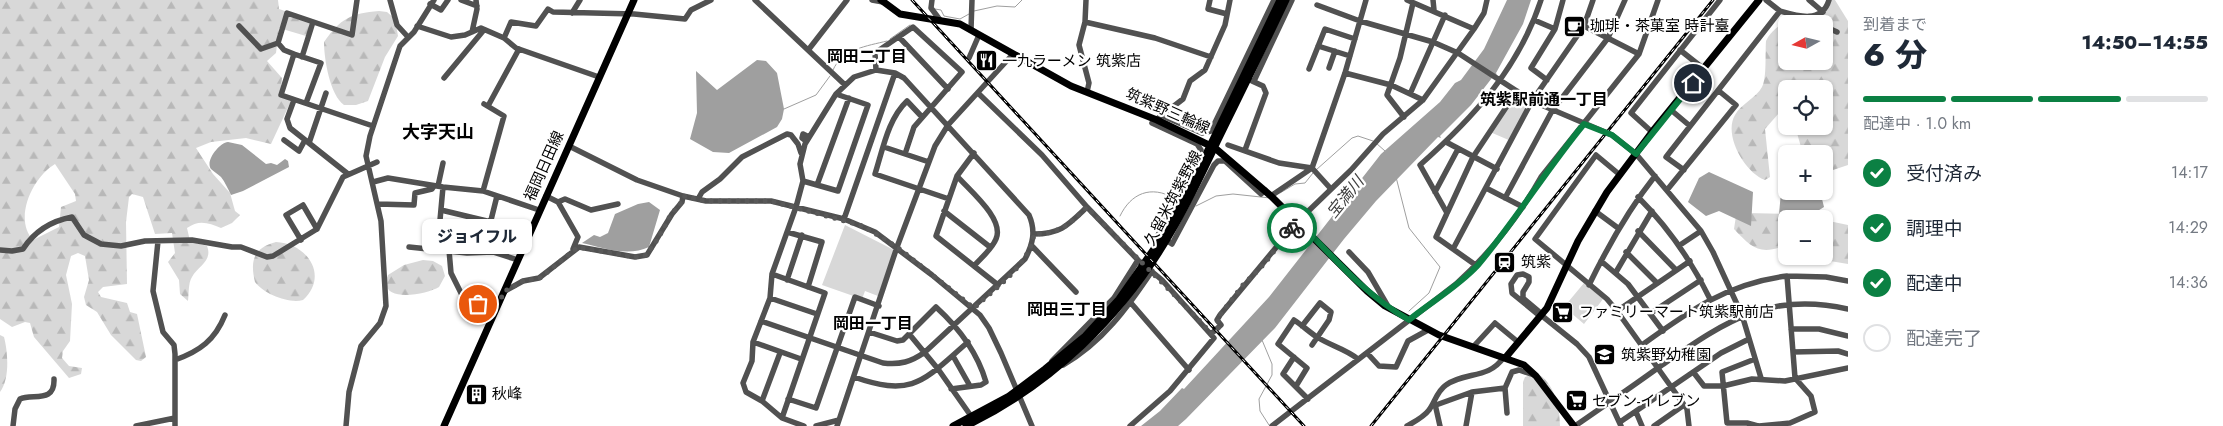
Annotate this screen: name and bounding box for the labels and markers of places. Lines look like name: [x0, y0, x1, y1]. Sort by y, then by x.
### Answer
cafe icon: 珈琲・茶菓室 時計臺: [1562, 14, 1586, 38]
place label: 珈琲・茶菓室 時計臺: [1590, 15, 1730, 37]
restaurant icon: 一九ラーメン 筑紫店: [974, 49, 998, 73]
place label: 一九ラーメン 筑紫店: [1002, 50, 1141, 72]
pin: [1672, 62, 1714, 104]
callout: ジョイフル: [423, 219, 533, 254]
station icon: 筑紫: [1493, 250, 1517, 274]
place label: 筑紫: [1521, 251, 1551, 273]
pin: [457, 283, 499, 325]
supermarket icon: ファミリーマート筑紫駅前店: [1551, 300, 1575, 324]
place label: ファミリーマート筑紫駅前店: [1579, 301, 1774, 323]
school or university icon: 筑紫野幼稚園: [1593, 343, 1617, 367]
place label: 筑紫野幼稚園: [1621, 344, 1711, 366]
building icon: 秋峰: [464, 382, 488, 406]
place label: 秋峰: [492, 383, 522, 405]
supermarket icon: セブン-イレブン: [1564, 389, 1588, 413]
place label: セブン-イレブン: [1592, 390, 1700, 412]

